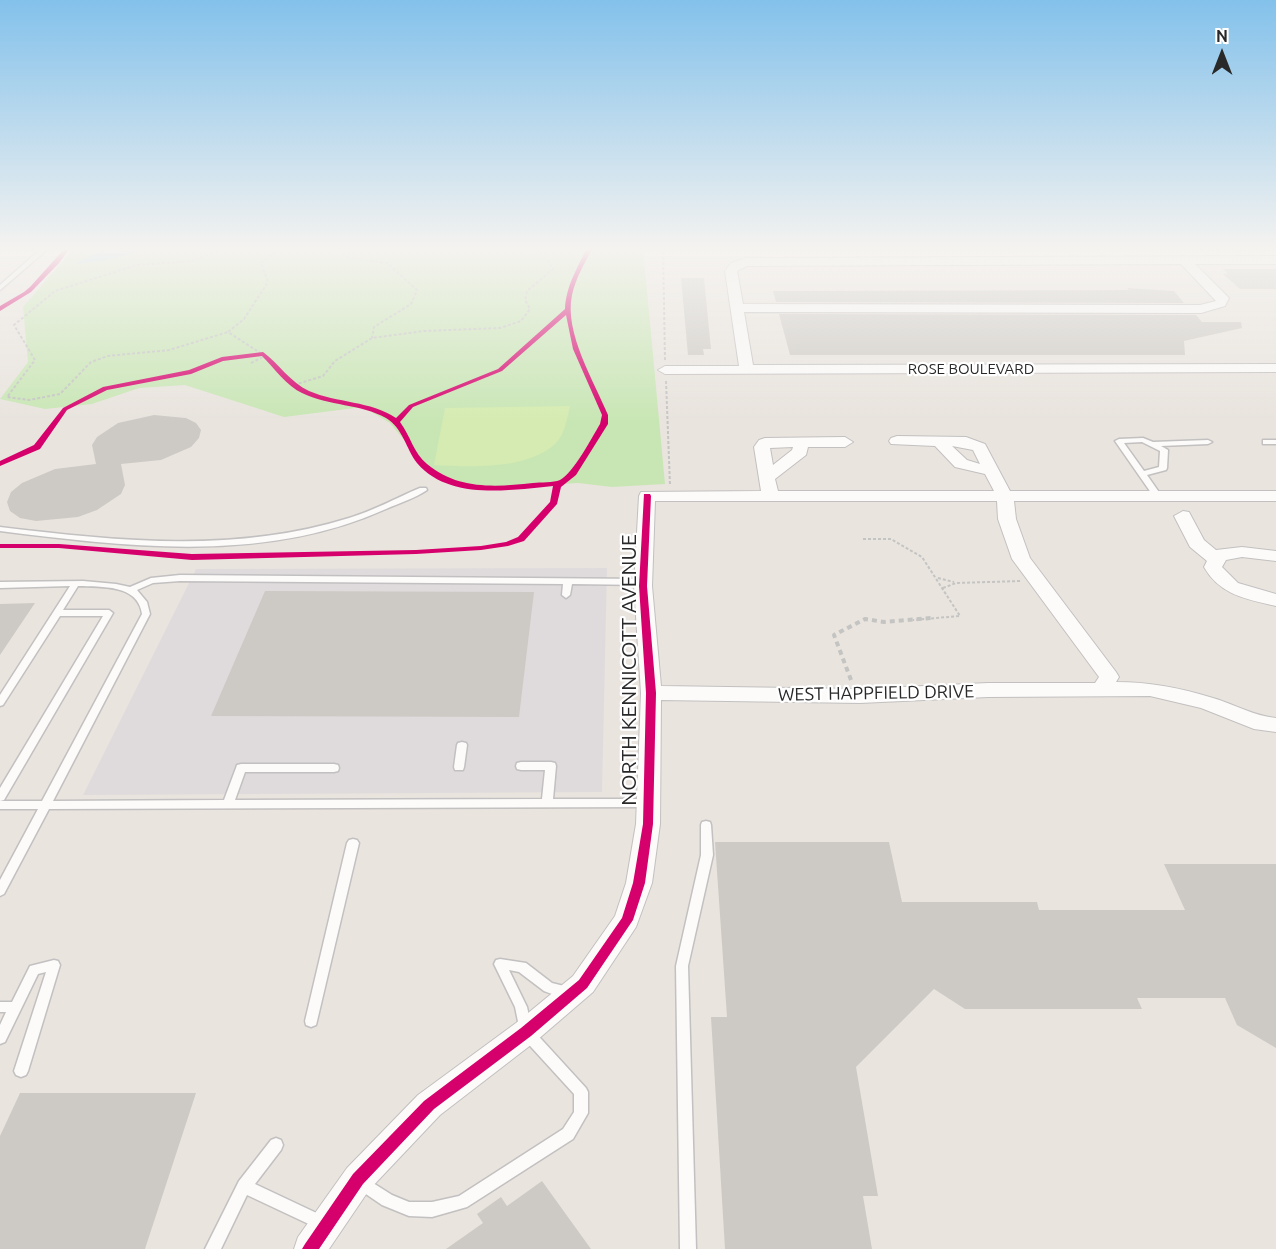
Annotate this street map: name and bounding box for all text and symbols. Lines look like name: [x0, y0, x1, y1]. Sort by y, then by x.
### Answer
north arrow: [1192, 24, 1252, 84]
text: N: [1216, 27, 1228, 45]
street label: ROSE BOULEVARD: [908, 360, 1034, 378]
street label: NORTH KENNICOTT AVENUE: [616, 534, 642, 806]
street label: WEST HAPPFIELD DRIVE: [778, 680, 974, 706]

